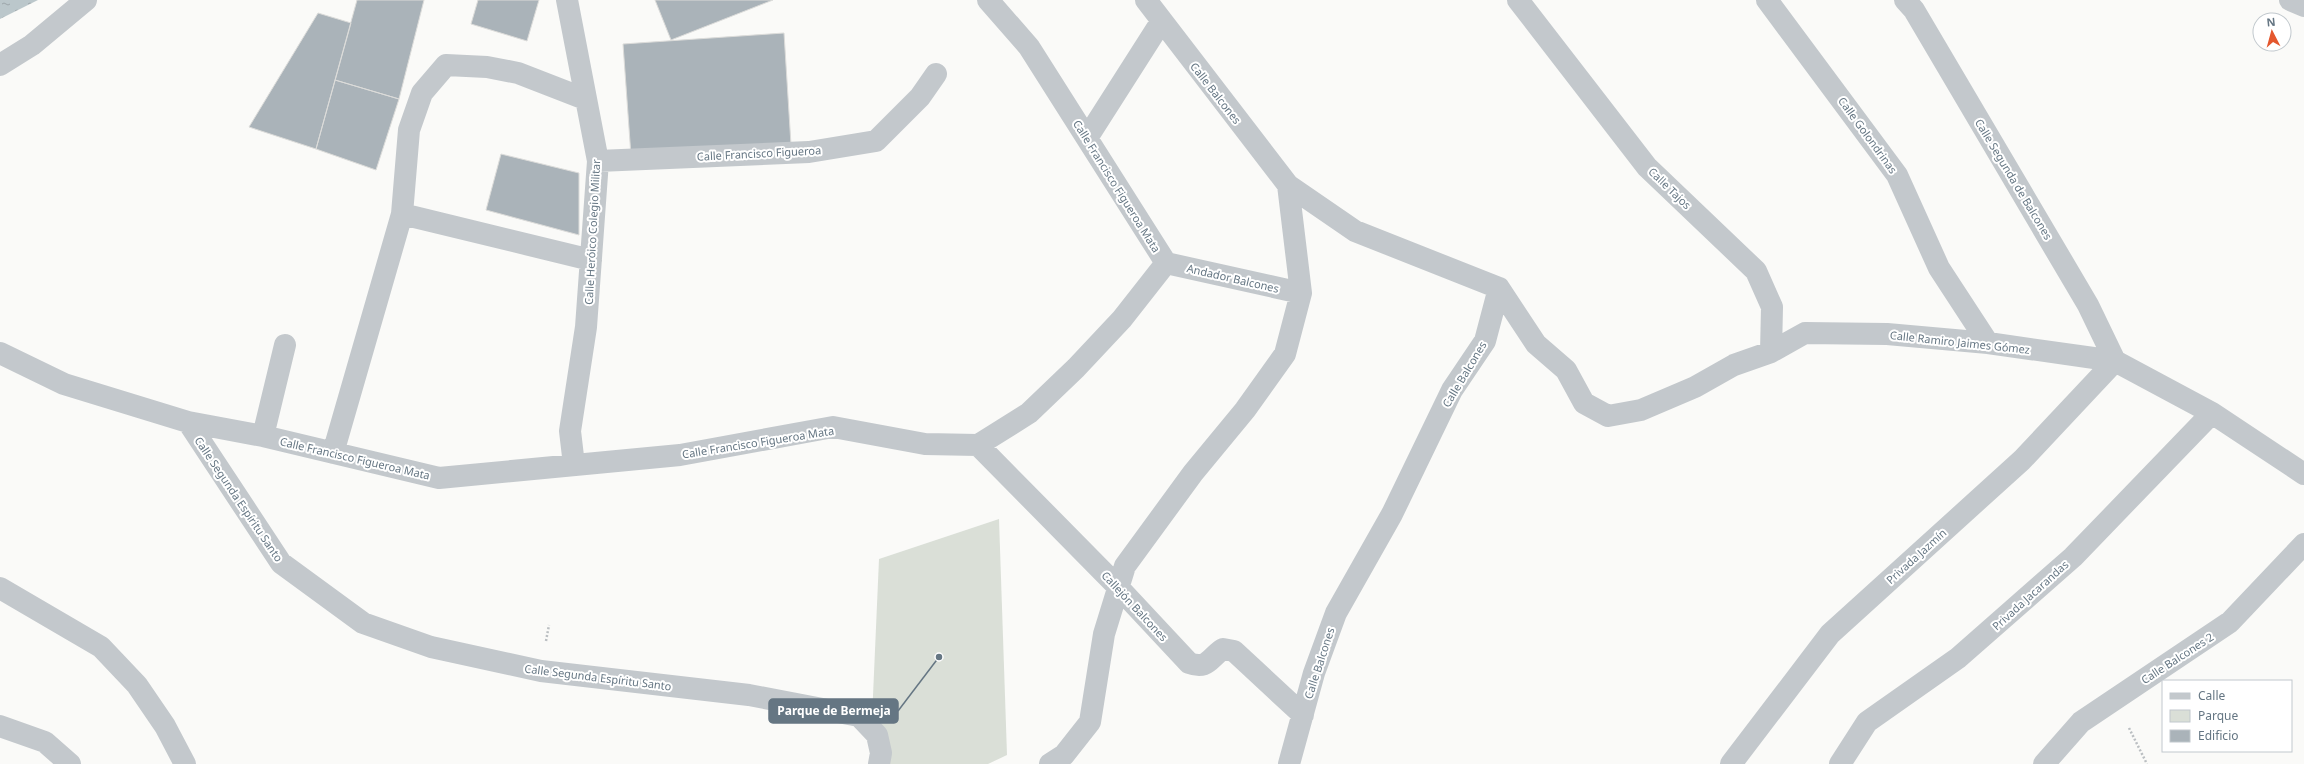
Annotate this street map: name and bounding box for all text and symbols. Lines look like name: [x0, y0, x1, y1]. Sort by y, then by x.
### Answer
north arrow: [2252, 12, 2292, 52]
text: N: [2266, 14, 2276, 29]
street label: Calle Balcones: [1187, 59, 1245, 127]
street label: Calle Golondrinas: [1835, 94, 1901, 176]
street label: Calle Segunda de Balcones: [1972, 116, 2056, 242]
street label: Calle Francisco Figueroa Mata: [1070, 117, 1164, 255]
street label: Calle Francisco Figueroa: [696, 142, 822, 164]
street label: Calle Heróico Colegio Militar: [581, 158, 603, 305]
street label: Calle Tajos: [1645, 164, 1695, 212]
street label: Andador Balcones: [1186, 260, 1280, 296]
street label: Calle Ramiro Jaimes Gómez: [1889, 327, 2031, 357]
street label: Calle Balcones: [1438, 338, 1490, 410]
street label: Calle Francisco Figueroa Mata: [681, 423, 835, 461]
street label: Calle Segunda Espíritu Santo: [191, 433, 287, 565]
street label: Calle Francisco Figueroa Mata: [278, 433, 432, 483]
street label: Privada Jazmín: [1883, 525, 1949, 587]
street label: Privada Jacarandas: [1989, 557, 2071, 633]
street label: Callejón Balcones: [1099, 568, 1171, 644]
street label: Calle Balcones: [1300, 625, 1338, 701]
street label: Calle Balcones 2: [2138, 629, 2216, 687]
street label: Calle Segunda Espíritu Santo: [524, 661, 673, 693]
legend: [2162, 680, 2292, 752]
text: Calle: [2198, 687, 2226, 704]
callout: Parque de Bermeja: [769, 699, 898, 723]
text: Parque de Bermeja: [777, 702, 891, 719]
text: Parque: [2198, 707, 2239, 724]
text: Edificio: [2198, 727, 2239, 744]

